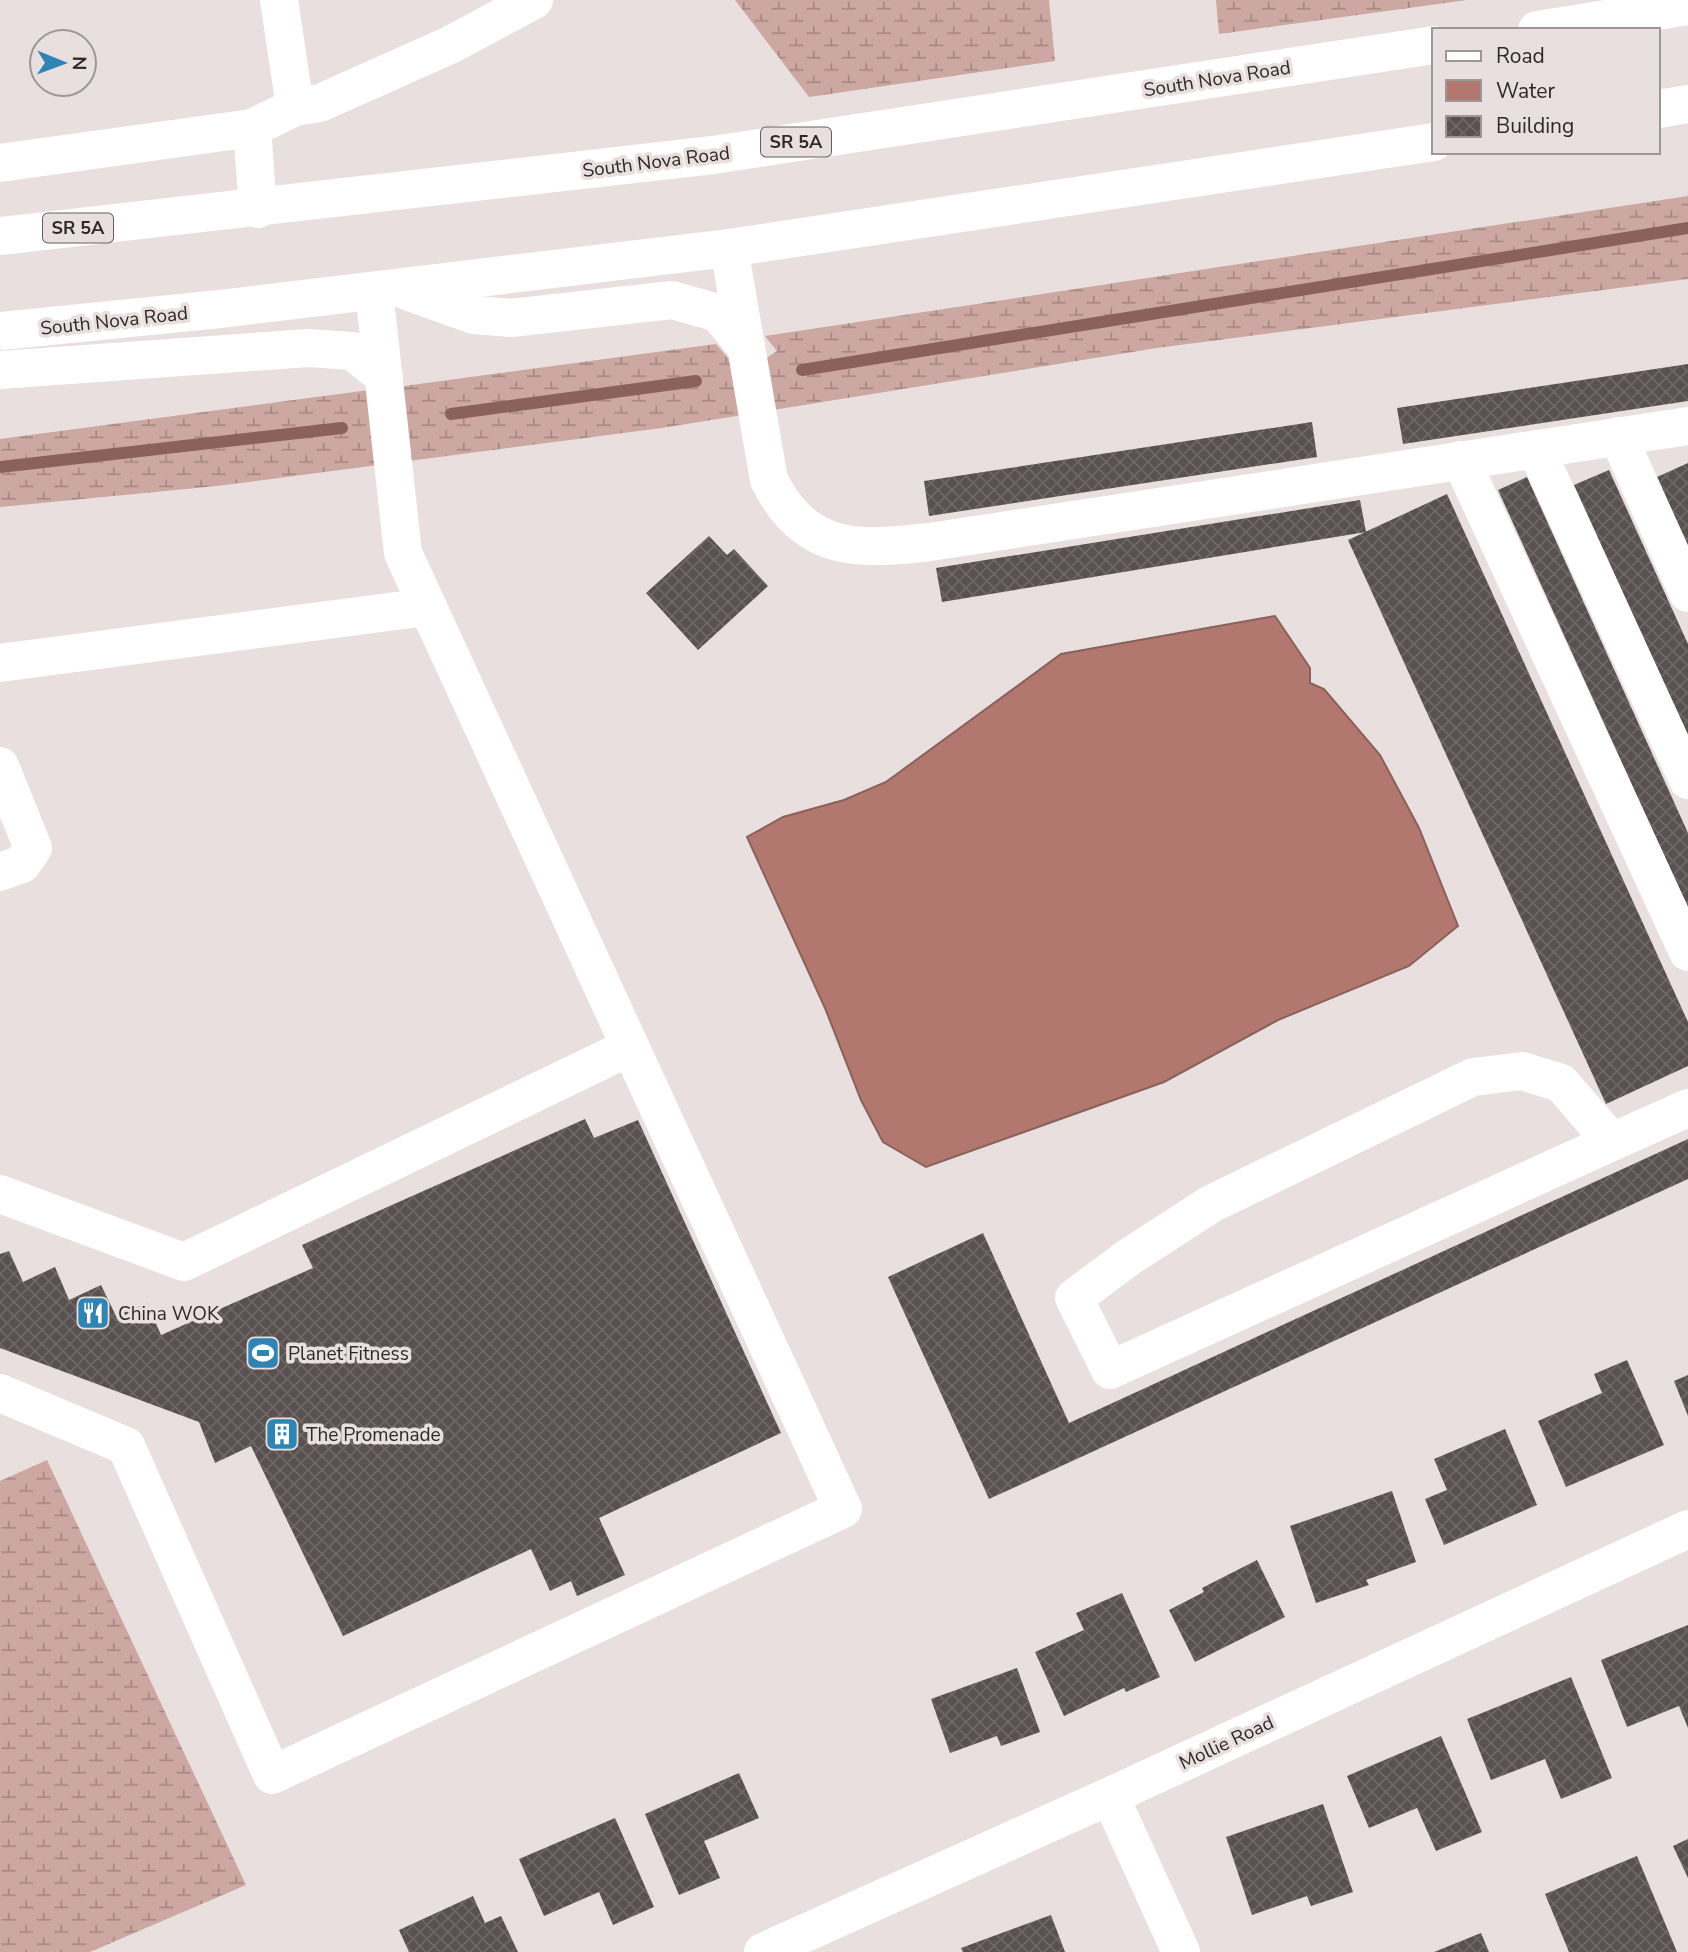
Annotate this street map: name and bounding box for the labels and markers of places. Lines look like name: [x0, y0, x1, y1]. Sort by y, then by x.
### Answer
restaurant icon: China WOK: [74, 1294, 112, 1332]
place label: China WOK: [118, 1301, 220, 1327]
sports icon: Planet Fitness: [244, 1334, 282, 1372]
place label: Planet Fitness: [288, 1341, 409, 1367]
building icon: The Promenade: [263, 1415, 301, 1453]
place label: The Promenade: [306, 1422, 441, 1448]

